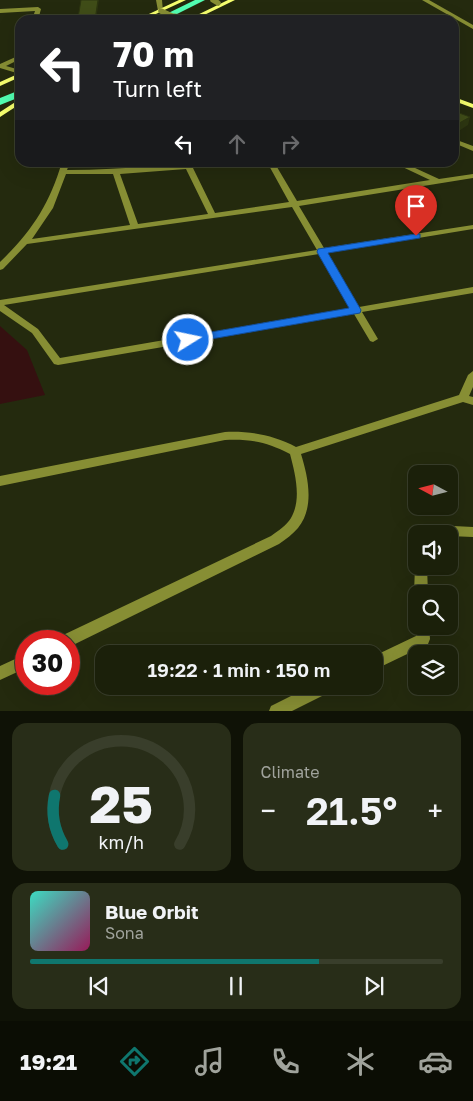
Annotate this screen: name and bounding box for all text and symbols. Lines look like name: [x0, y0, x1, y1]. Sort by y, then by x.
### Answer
text: 70 m: [113, 33, 194, 75]
icon: left: [30, 35, 95, 100]
text: Turn left: [113, 75, 202, 102]
icon: left: [170, 130, 198, 158]
icon: ahead: [223, 130, 251, 158]
icon: right: [276, 130, 304, 158]
pin: [395, 185, 437, 236]
icon: arrive: [402, 192, 430, 220]
position arrow: [161, 313, 213, 365]
north arrow: [408, 465, 458, 515]
map controls: [408, 465, 458, 695]
button: sound: [408, 525, 458, 575]
button: search: [408, 585, 458, 635]
speed limit sign: 30: [15, 630, 80, 695]
button: layers: [408, 645, 458, 695]
text: 19:22 · 1 min · 150 m: [148, 658, 330, 681]
text: Climate: [261, 762, 320, 782]
text: 25: [90, 772, 153, 834]
text: 21.5°: [306, 788, 397, 833]
text: −: [261, 794, 276, 827]
text: +: [428, 794, 443, 827]
text: km/h: [99, 831, 144, 853]
text: Blue Orbit: [105, 900, 199, 923]
text: Sona: [105, 923, 144, 943]
icon: previous: [85, 972, 113, 1000]
icon: pause: [222, 972, 250, 1000]
icon: next: [360, 972, 388, 1000]
icon: directions: [117, 1044, 152, 1079]
icon: music: [192, 1044, 227, 1079]
icon: phone: [268, 1044, 303, 1079]
icon: climate: [343, 1044, 378, 1079]
icon: car: [418, 1044, 453, 1079]
text: 19:21: [20, 1048, 77, 1075]

